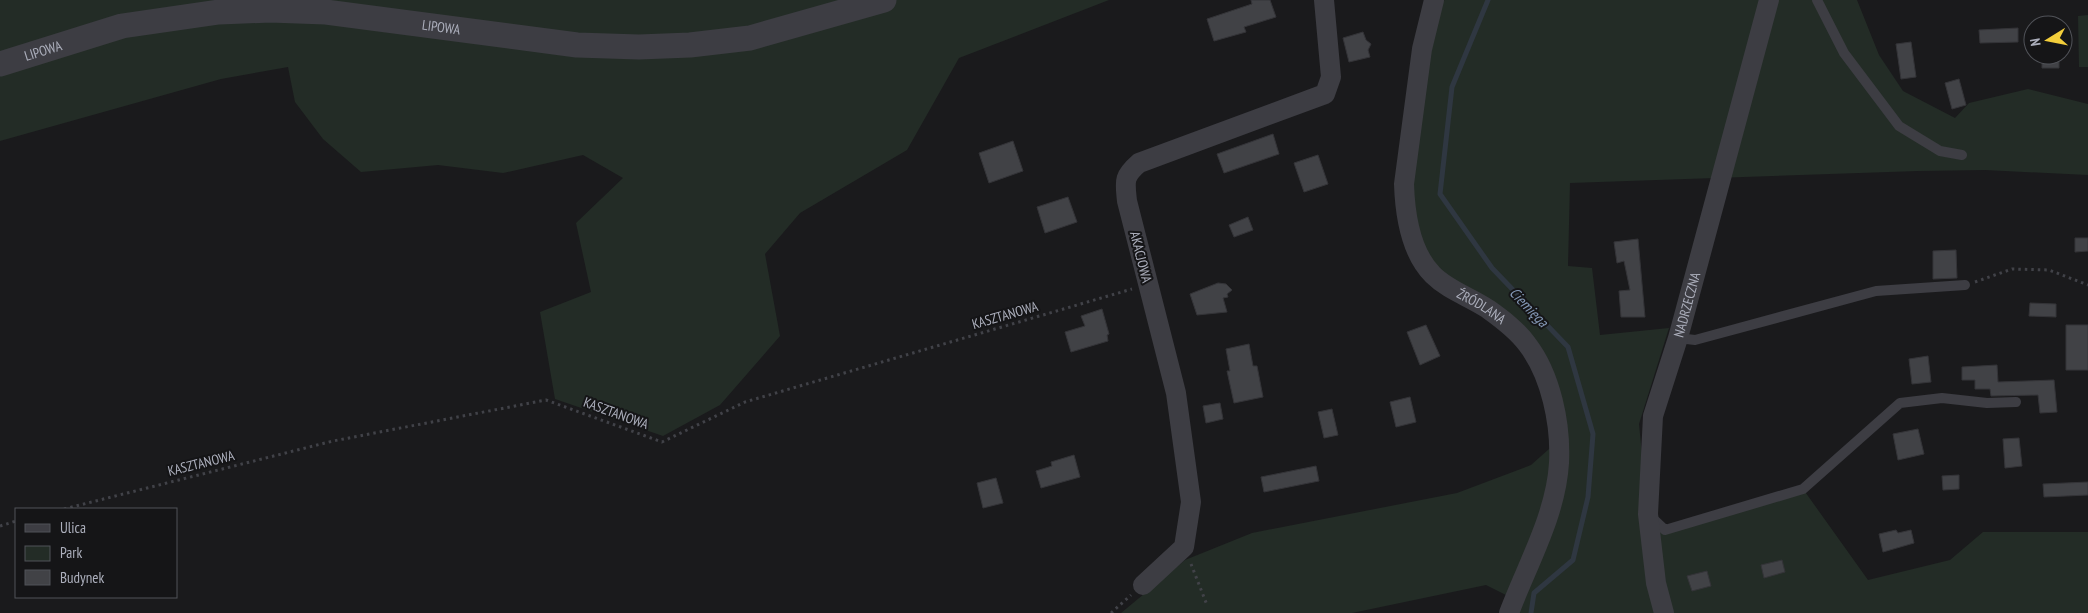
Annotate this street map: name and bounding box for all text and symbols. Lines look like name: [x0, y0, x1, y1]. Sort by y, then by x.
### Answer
north arrow: [2023, 15, 2073, 65]
street label: LIPOWA: [421, 16, 462, 39]
street label: LIPOWA: [22, 36, 64, 65]
text: N: [2026, 37, 2045, 48]
street label: AKACJOWA: [1126, 229, 1156, 285]
street label: NADRZECZNA: [1670, 270, 1704, 339]
water label: Ciemięga: [1506, 283, 1553, 332]
street label: ŹRÓDLANA: [1454, 284, 1510, 328]
street label: KASZTANOWA: [970, 297, 1040, 333]
street label: KASZTANOWA: [581, 393, 651, 433]
street label: KASZTANOWA: [166, 446, 236, 480]
legend: [15, 508, 178, 598]
text: Ulica: [60, 518, 86, 537]
text: Park: [60, 543, 82, 562]
text: Budynek: [60, 568, 104, 587]

